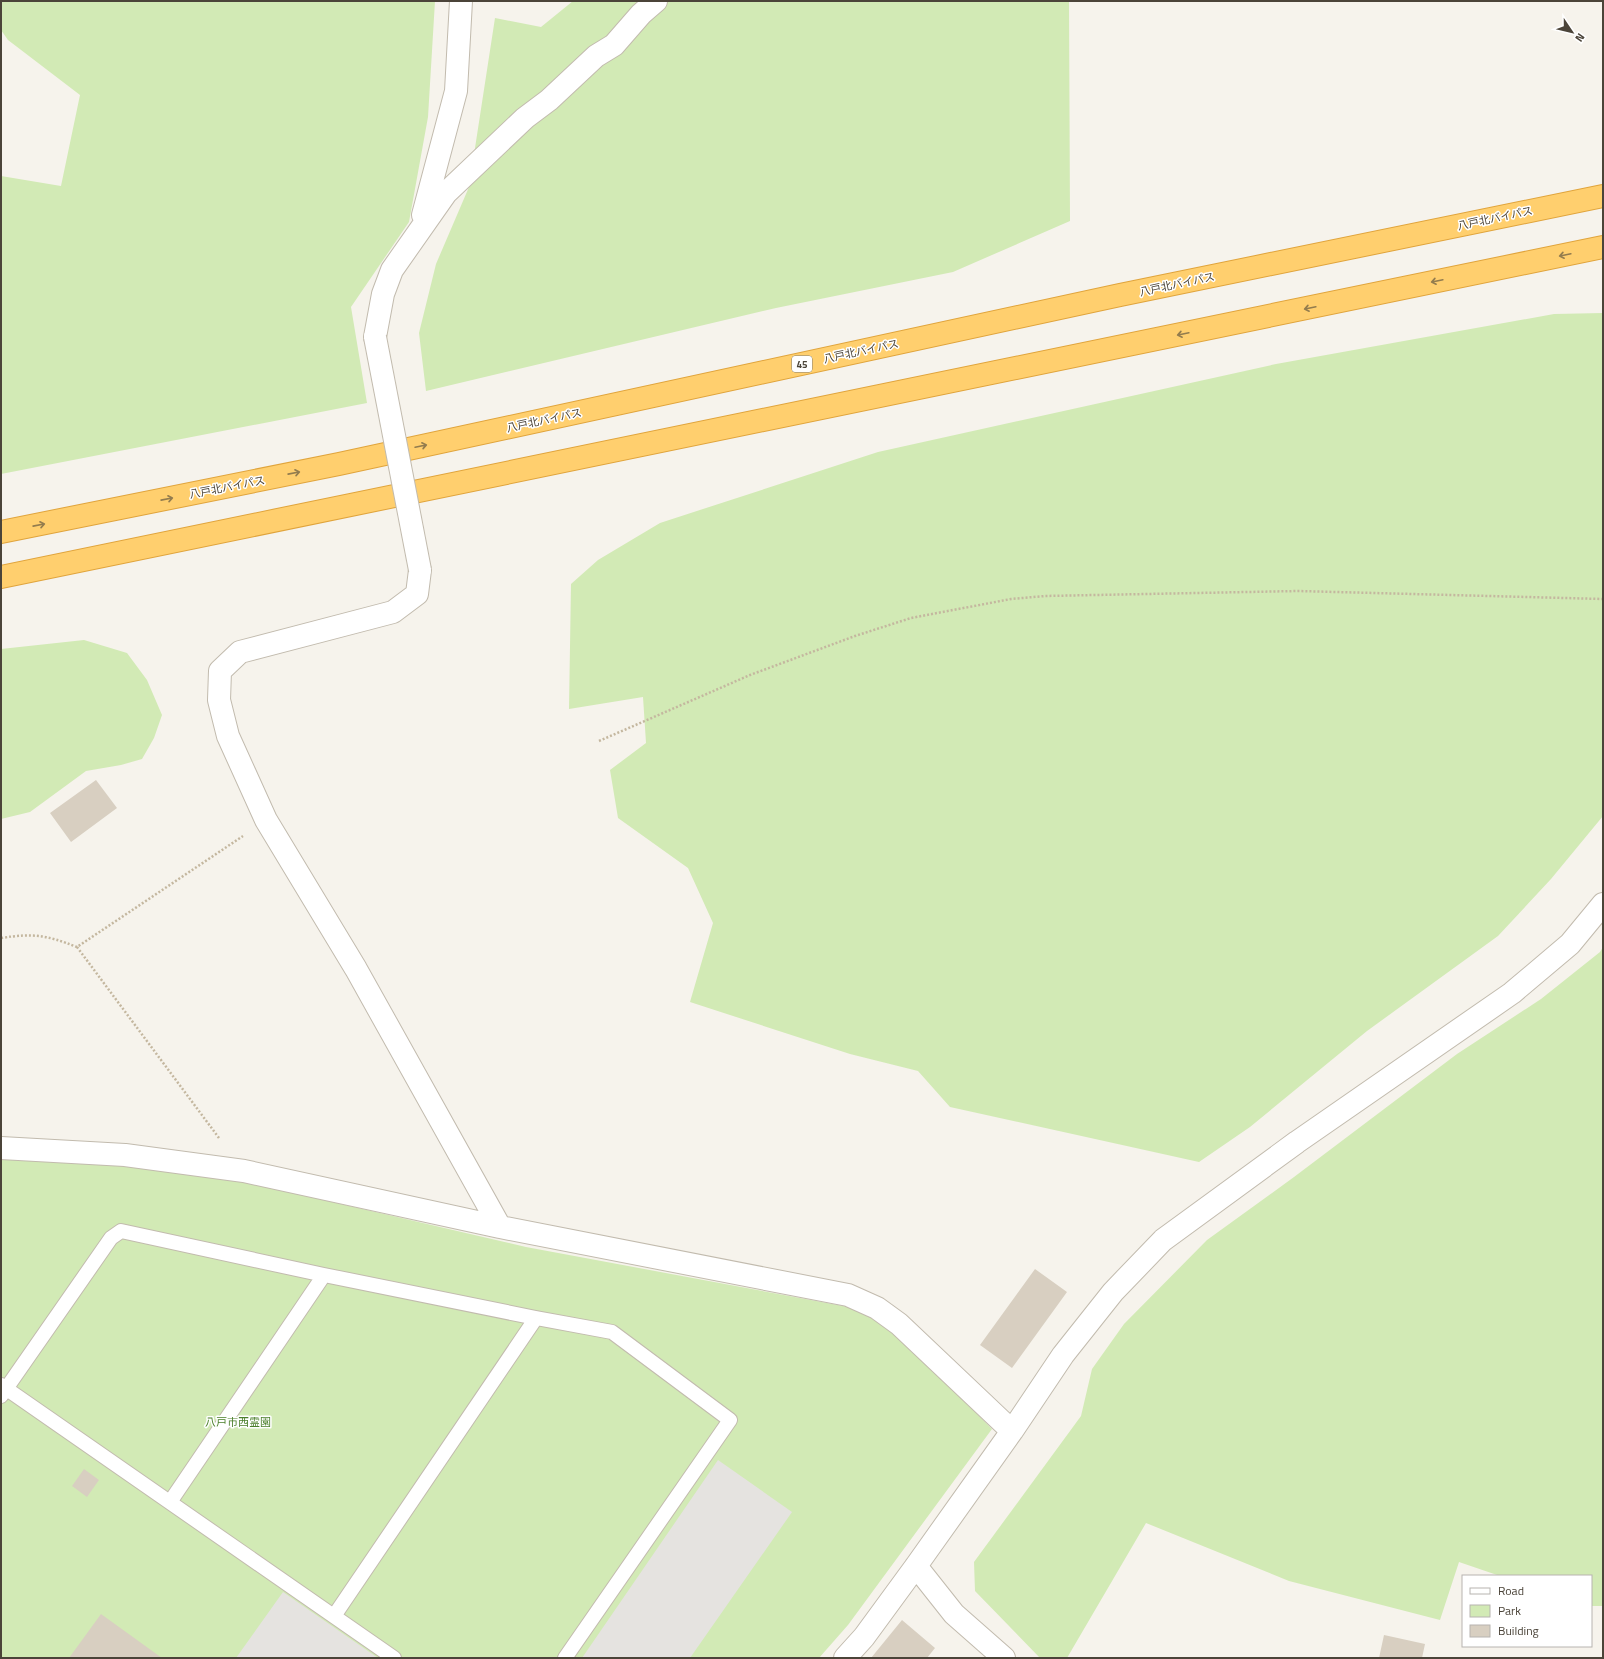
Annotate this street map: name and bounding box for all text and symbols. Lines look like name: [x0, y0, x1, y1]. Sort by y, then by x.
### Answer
north arrow: [1552, 12, 1592, 52]
text: N: [1571, 30, 1589, 45]
street label: 八戸北バイパス: [1456, 202, 1534, 234]
one-way arrow: [1559, 252, 1572, 260]
street label: 八戸北バイパス: [1138, 268, 1216, 300]
one-way arrow: [1431, 278, 1444, 286]
one-way arrow: [1304, 304, 1317, 312]
one-way arrow: [1177, 330, 1190, 338]
street label: 八戸北バイパス: [822, 335, 900, 367]
road number: 45: [792, 356, 812, 372]
street label: 八戸北バイパス: [505, 404, 583, 436]
one-way arrow: [414, 442, 427, 450]
one-way arrow: [287, 469, 300, 477]
street label: 八戸北バイパス: [188, 472, 266, 502]
one-way arrow: [160, 494, 173, 502]
one-way arrow: [32, 520, 45, 528]
park label: 八戸市西霊園: [205, 1414, 271, 1430]
legend: [1462, 1575, 1592, 1647]
text: Road: [1498, 1581, 1524, 1600]
text: Park: [1498, 1601, 1521, 1620]
text: Building: [1498, 1621, 1539, 1640]

